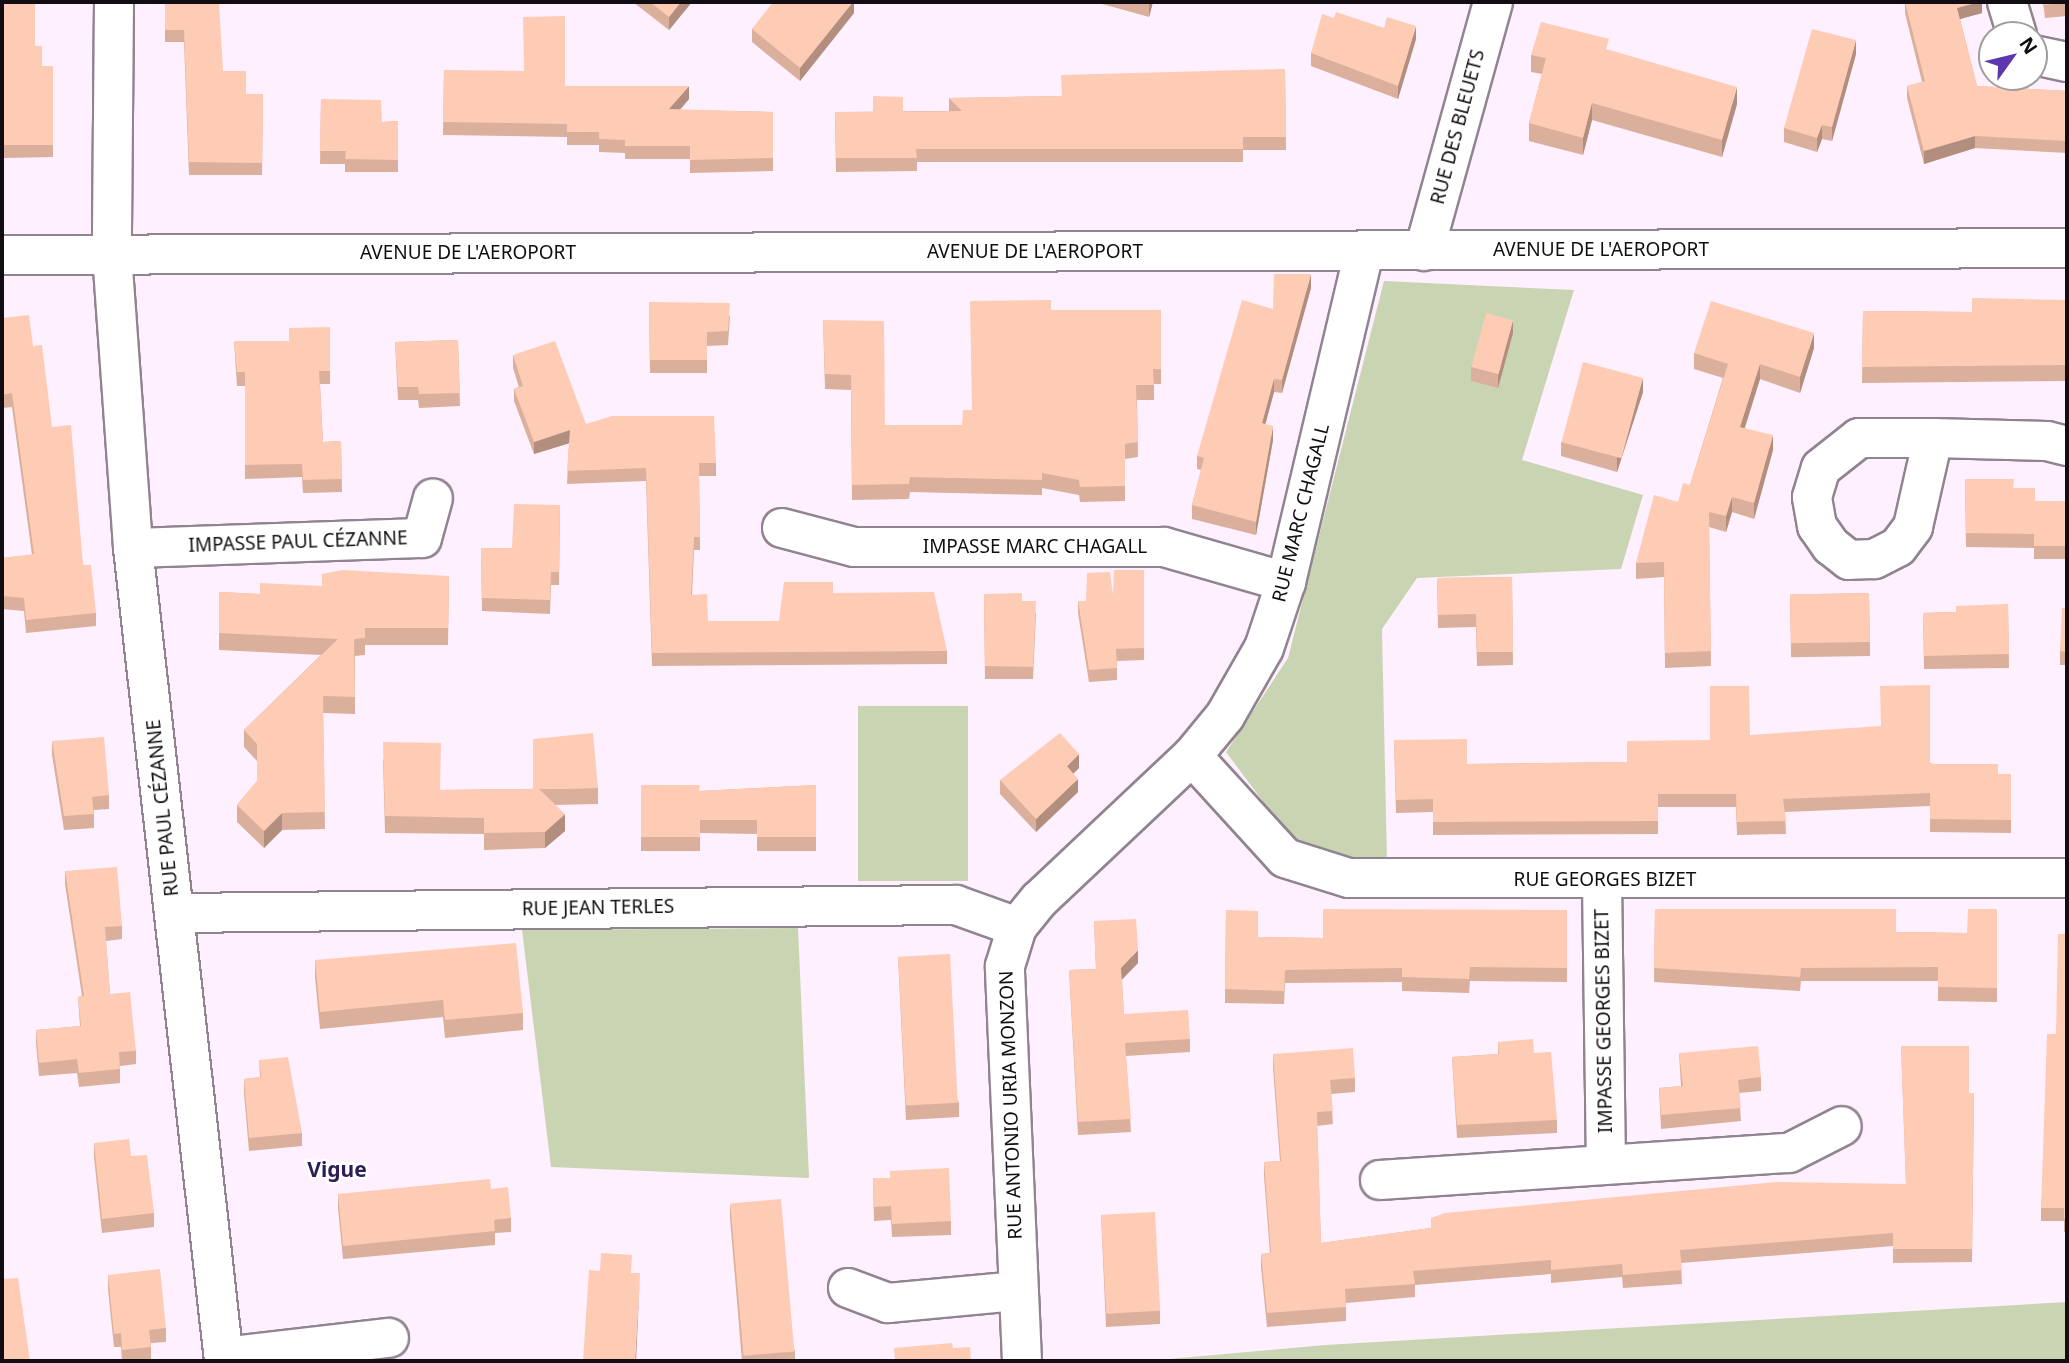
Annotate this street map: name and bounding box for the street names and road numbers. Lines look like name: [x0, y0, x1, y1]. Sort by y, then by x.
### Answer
street label: RUE DES BLEUETS: [1426, 47, 1490, 207]
street label: AVENUE DE L'AEROPORT: [1493, 239, 1709, 261]
street label: AVENUE DE L'AEROPORT: [927, 241, 1143, 263]
street label: AVENUE DE L'AEROPORT: [360, 242, 576, 264]
street label: RUE MARC CHAGALL: [1268, 421, 1334, 605]
street label: IMPASSE PAUL CÉZANNE: [188, 527, 408, 557]
street label: IMPASSE MARC CHAGALL: [923, 536, 1147, 558]
street label: RUE PAUL CÉZANNE: [142, 718, 184, 898]
street label: RUE GEORGES BIZET: [1514, 869, 1696, 891]
street label: RUE JEAN TERLES: [522, 895, 674, 921]
street label: IMPASSE GEORGES BIZET: [1591, 909, 1617, 1133]
street label: RUE ANTONIO URIA MONZON: [995, 970, 1027, 1240]

